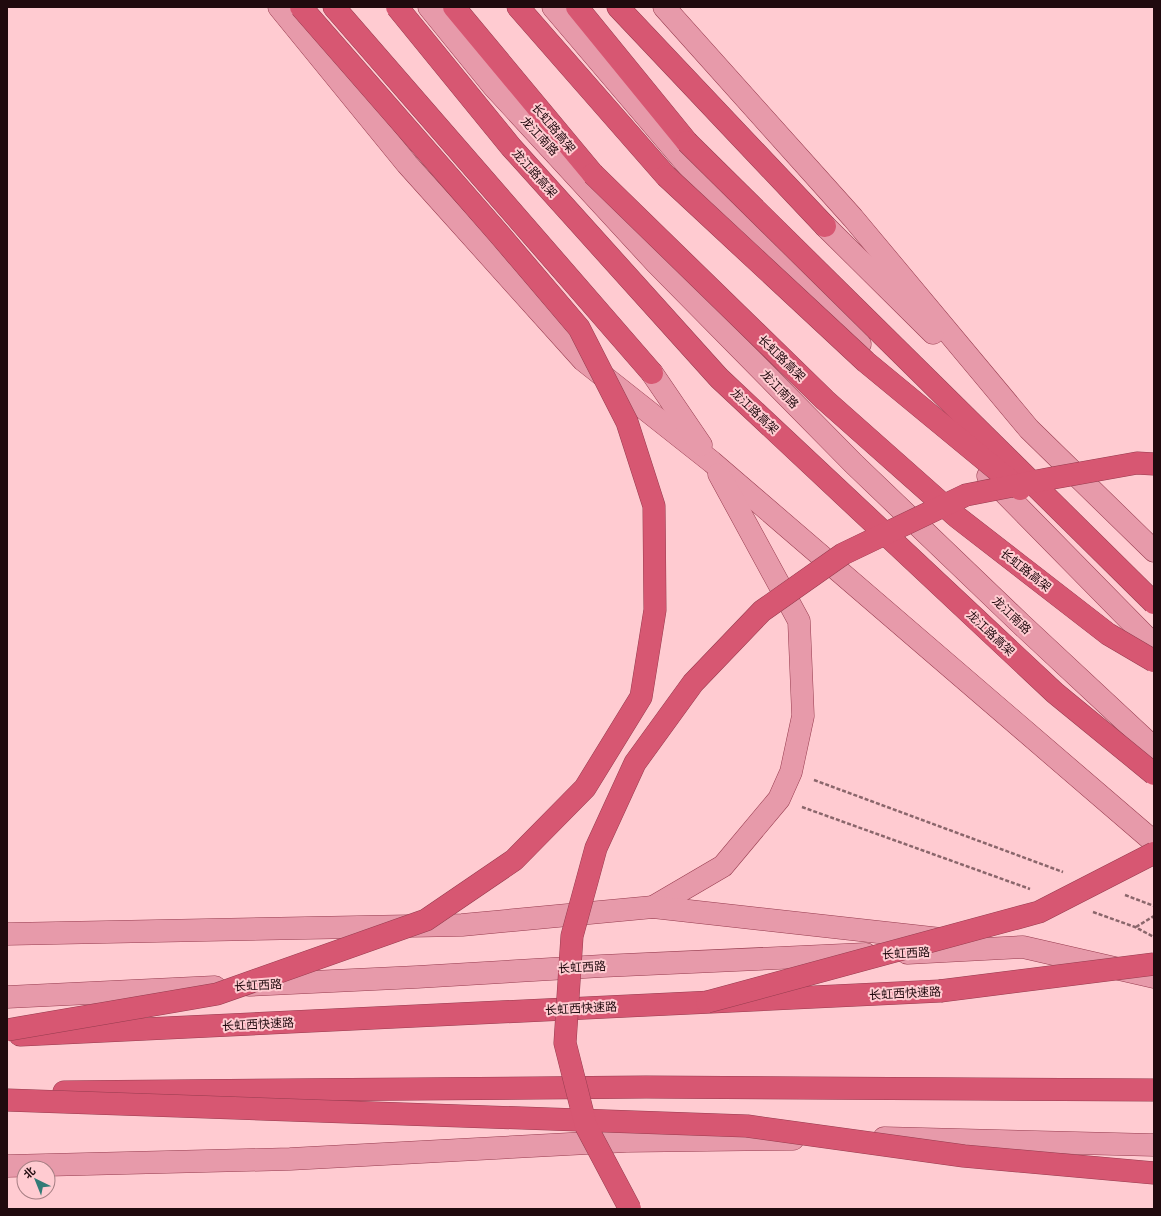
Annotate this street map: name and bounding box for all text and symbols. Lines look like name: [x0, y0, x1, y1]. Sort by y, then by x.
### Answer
street label: 长虹路高架: [528, 100, 580, 156]
street label: 龙江南路: [517, 113, 563, 159]
street label: 龙江路高架: [509, 145, 561, 201]
street label: 长虹路高架: [755, 331, 809, 385]
street label: 龙江南路: [757, 366, 803, 412]
street label: 龙江路高架: [727, 384, 783, 438]
street label: 长虹路高架: [997, 545, 1055, 595]
street label: 龙江南路: [989, 592, 1035, 638]
street label: 龙江路高架: [963, 606, 1019, 660]
street label: 长虹西路: [882, 943, 930, 963]
street label: 长虹西路: [558, 957, 606, 977]
street label: 长虹西路: [234, 975, 282, 995]
street label: 长虹西快速路: [869, 983, 941, 1003]
street label: 长虹西快速路: [545, 998, 617, 1018]
street label: 长虹西快速路: [222, 1014, 294, 1034]
north arrow: [16, 1160, 56, 1200]
text: 北: [20, 1163, 38, 1182]

